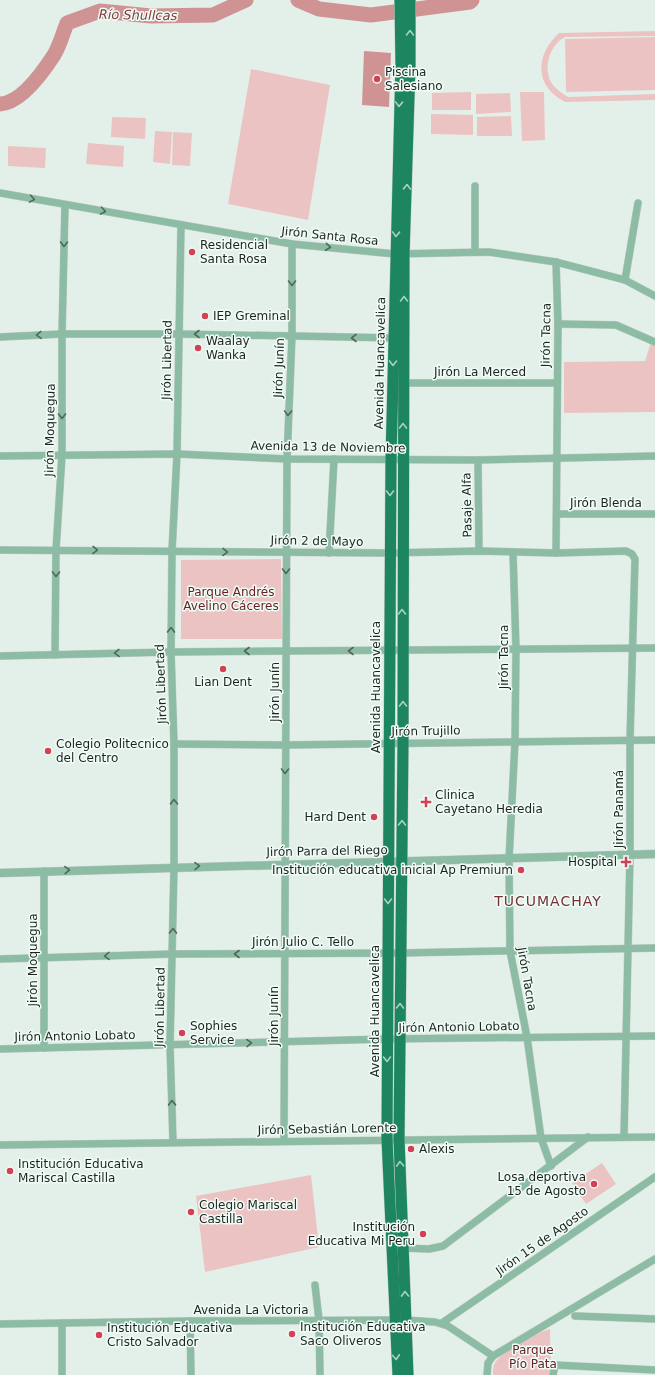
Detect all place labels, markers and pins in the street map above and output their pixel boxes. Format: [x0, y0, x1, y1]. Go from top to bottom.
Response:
place label: Piscina Salesiano [385, 65, 443, 93]
marker: Piscina Salesiano [372, 74, 382, 84]
place label: Residencial Santa Rosa [200, 238, 268, 266]
marker: Residencial Santa Rosa [187, 247, 197, 257]
place label: IEP Greminal [213, 309, 290, 323]
marker: IEP Greminal [200, 311, 210, 321]
place label: Waalay Wanka [206, 334, 250, 362]
marker: Waalay Wanka [193, 343, 203, 353]
marker: Lian Dent [218, 664, 228, 674]
place label: Lian Dent [194, 675, 252, 689]
place label: Colegio Politecnico del Centro [56, 737, 169, 765]
marker: Colegio Politecnico del Centro [43, 746, 53, 756]
place label: Clinica Cayetano Heredia [435, 788, 543, 816]
marker: Clinica Cayetano Heredia [420, 796, 432, 808]
place label: Hard Dent [305, 810, 366, 824]
marker: Hard Dent [369, 812, 379, 822]
place label: Hospital [568, 855, 617, 869]
marker: Hospital [620, 856, 632, 868]
place label: Institución educativa inicial Ap Premium [272, 863, 513, 877]
marker: Institución educativa inicial Ap Premium [516, 865, 526, 875]
place label: Sophies Service [190, 1019, 237, 1047]
marker: Sophies Service [177, 1028, 187, 1038]
place label: Alexis [419, 1142, 454, 1156]
marker: Alexis [406, 1144, 416, 1154]
place label: Institución Educativa Mariscal Castilla [18, 1157, 144, 1185]
marker: Institución Educativa Mariscal Castilla [5, 1166, 15, 1176]
place label: Losa deportiva 15 de Agosto [497, 1170, 586, 1198]
marker: Losa deportiva 15 de Agosto [589, 1179, 599, 1189]
place label: Colegio Mariscal Castilla [199, 1198, 297, 1226]
marker: Colegio Mariscal Castilla [186, 1207, 196, 1217]
place label: Institución Educativa Mi Peru [308, 1220, 415, 1248]
marker: Institución Educativa Mi Peru [418, 1229, 428, 1239]
place label: Institución Educativa Saco Oliveros [300, 1320, 426, 1348]
place label: Institución Educativa Cristo Salvador [107, 1321, 233, 1349]
marker: Institución Educativa Saco Oliveros [287, 1329, 297, 1339]
marker: Institución Educativa Cristo Salvador [94, 1330, 104, 1340]

